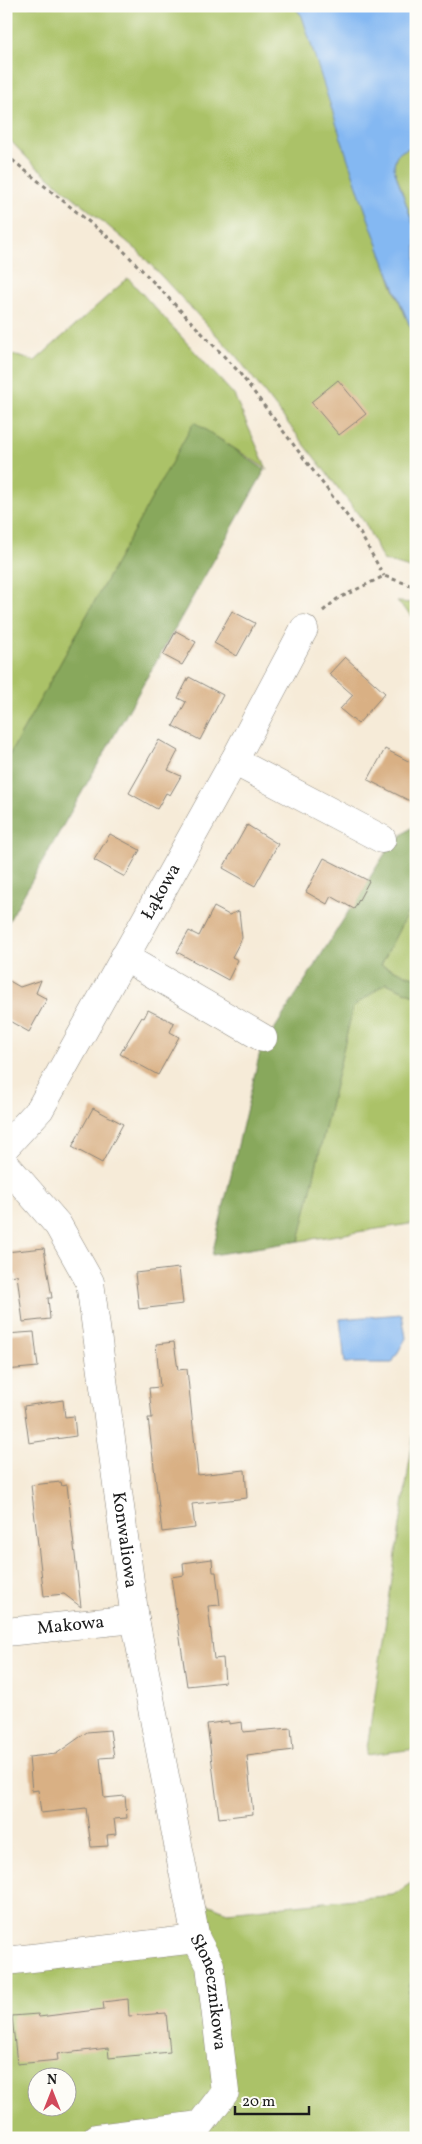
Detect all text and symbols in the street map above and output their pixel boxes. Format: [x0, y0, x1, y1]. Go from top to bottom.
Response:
street label: Łąkowa [135, 859, 187, 924]
street label: Konwaliowa [106, 1490, 143, 1590]
street label: Makowa [36, 1610, 106, 1641]
street label: Słonecznikowa [183, 1929, 232, 2052]
north arrow [28, 2066, 78, 2116]
text: N [47, 2071, 57, 2090]
scale bar [235, 2084, 308, 2116]
text: 20 m [242, 2092, 275, 2113]

